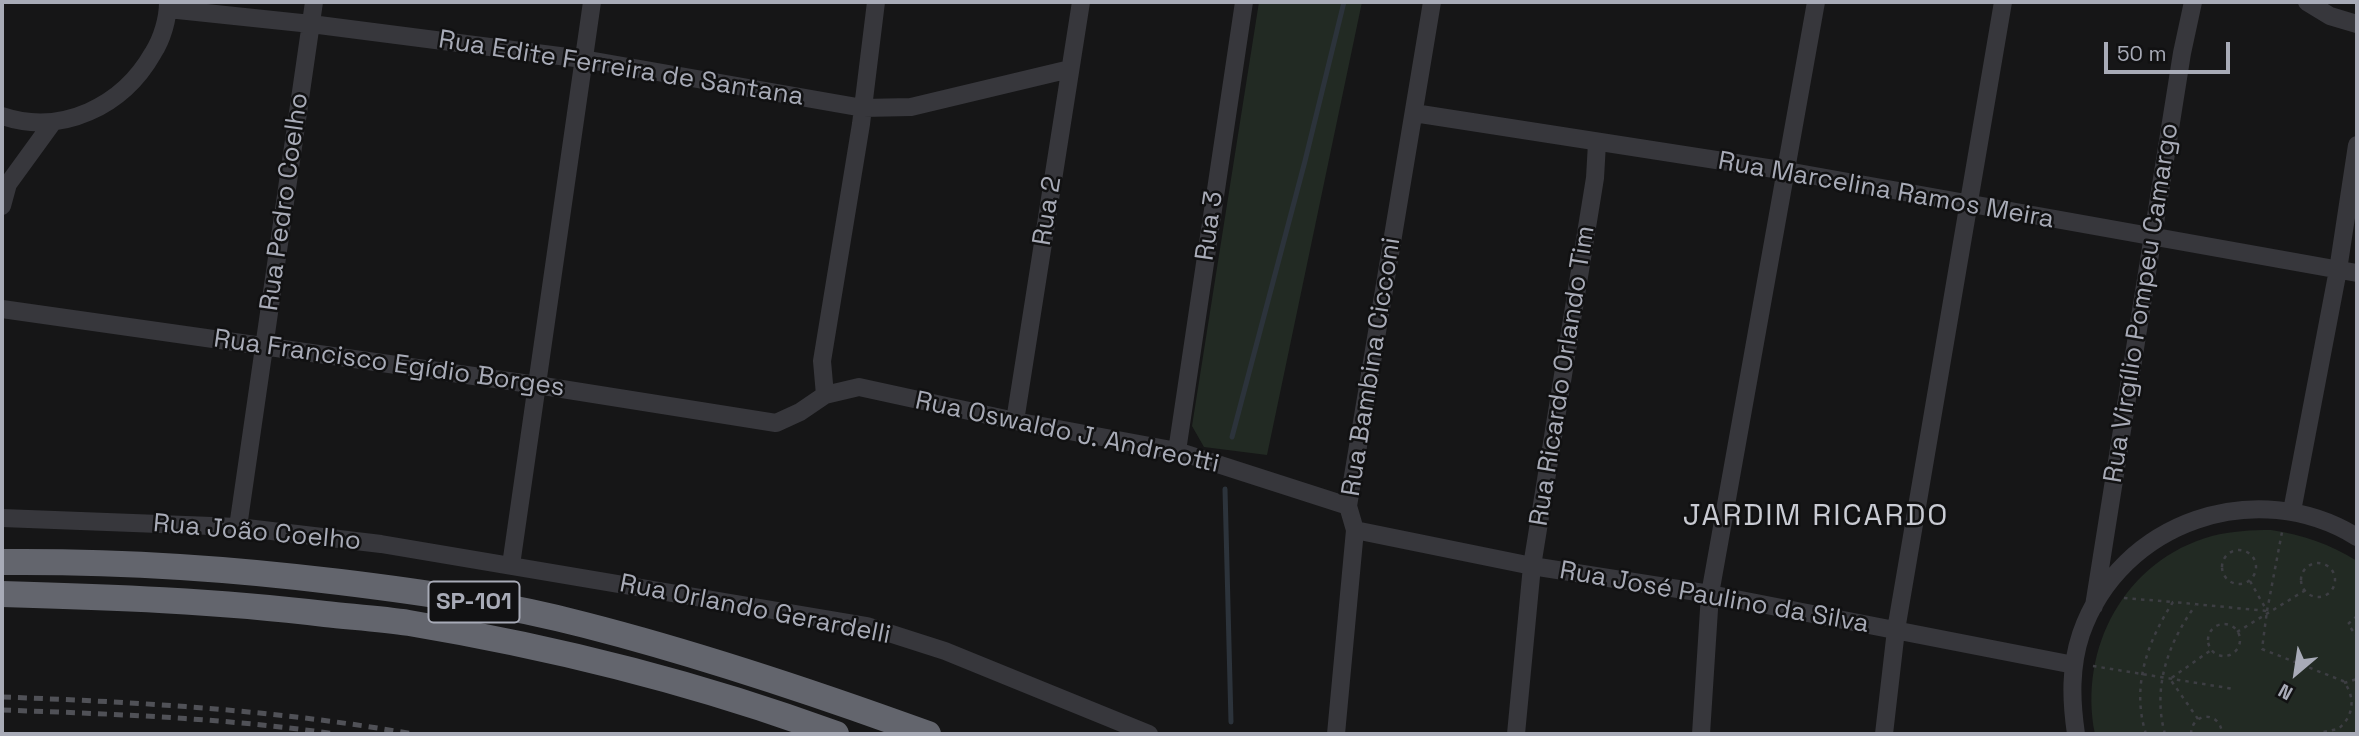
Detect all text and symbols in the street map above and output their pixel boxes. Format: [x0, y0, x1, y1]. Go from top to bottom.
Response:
street label: Rua Edite Ferreira de Santana [436, 25, 806, 113]
scale bar [2107, 28, 2233, 72]
text: 50 m [2117, 40, 2167, 67]
street label: Rua Pedro Coelho [254, 91, 316, 313]
street label: Rua Virgílio Pompeu Camargo [2098, 121, 2186, 485]
street label: Rua Marcelina Ramos Meira [1716, 146, 2056, 236]
street label: Rua 2 [1027, 174, 1069, 248]
street label: Rua 3 [1190, 189, 1230, 263]
street label: Rua Ricardo Orlando Tim [1524, 224, 1602, 528]
street label: Rua Bambina Cicconi [1336, 235, 1408, 499]
street label: Rua Francisco Egídio Borges [212, 324, 566, 404]
street label: Rua Oswaldo J. Andreotti [912, 386, 1222, 480]
district label: JARDIM RICARDO [1684, 499, 1948, 535]
street label: Rua João Coelho [152, 508, 362, 558]
street label: Rua José Paulino da Silva [1557, 555, 1871, 641]
street label: Rua Orlando Gerardelli [617, 568, 893, 652]
road number: SP-101 [428, 582, 520, 622]
north arrow [2261, 638, 2331, 708]
text: N [2274, 678, 2297, 706]

